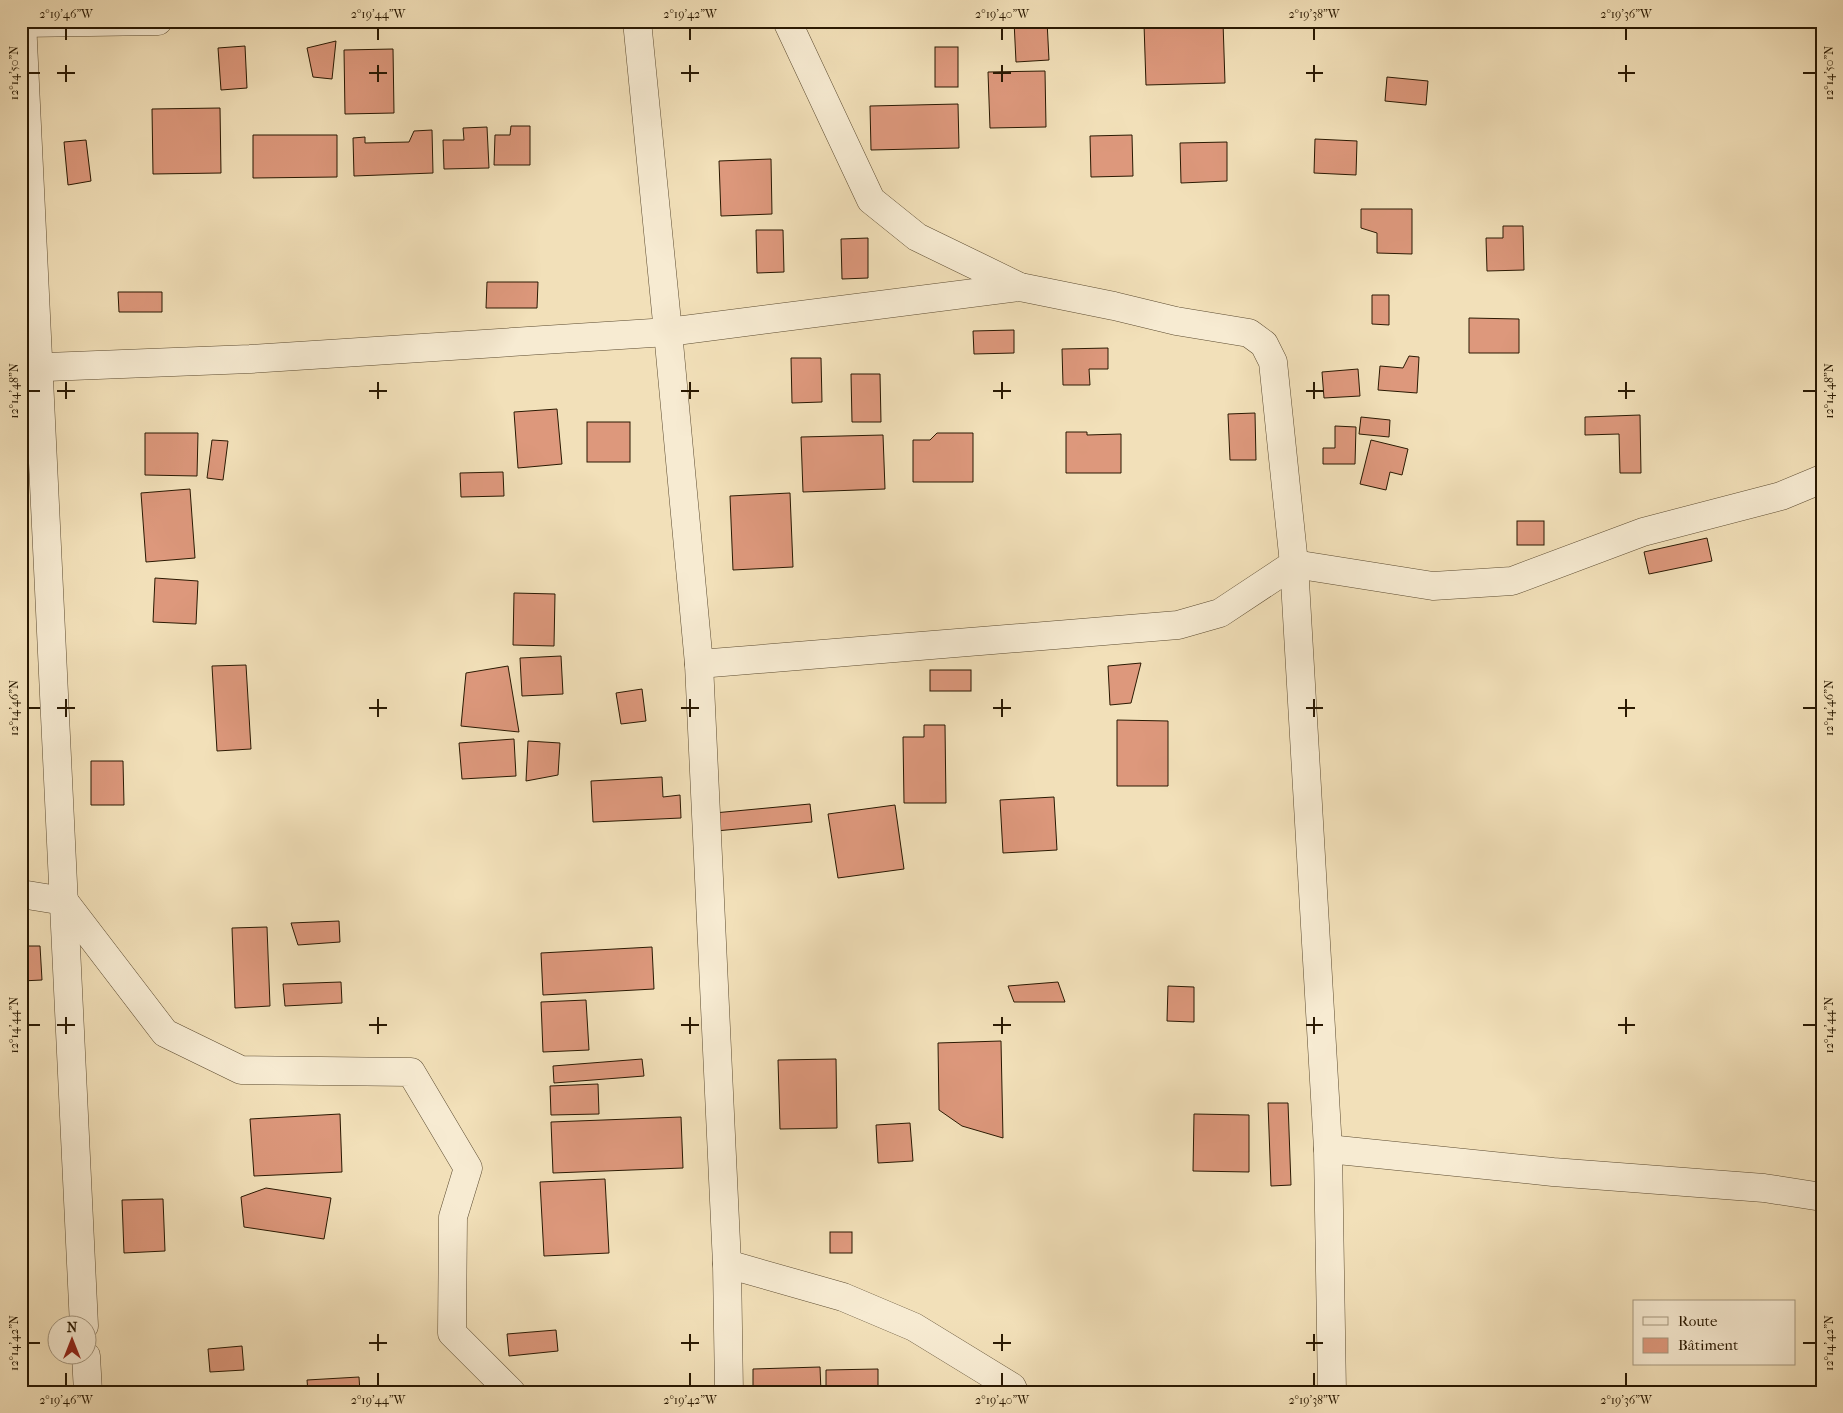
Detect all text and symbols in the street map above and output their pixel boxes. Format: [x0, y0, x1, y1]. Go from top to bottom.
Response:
text: 2°19'46"W [39, 7, 94, 21]
text: 2°19'44"W [351, 7, 406, 21]
text: 2°19'42"W [663, 7, 718, 21]
text: 2°19'40"W [975, 7, 1030, 21]
text: 2°19'38"W [1288, 7, 1341, 21]
text: 2°19'36"W [1600, 7, 1653, 21]
text: 12°14'50"N [7, 46, 21, 100]
text: 12°14'50"N [1822, 46, 1836, 100]
text: 12°14'48"N [7, 363, 21, 419]
text: 12°14'48"N [1822, 363, 1836, 419]
text: 12°14'46"N [7, 680, 21, 736]
text: 12°14'46"N [1822, 680, 1836, 736]
text: 12°14'44"N [7, 997, 21, 1053]
text: 12°14'44"N [1822, 997, 1836, 1053]
legend [1633, 1300, 1796, 1366]
text: Route [1678, 1312, 1718, 1330]
text: 12°14'42"N [7, 1315, 21, 1371]
text: 12°14'42"N [1822, 1315, 1836, 1371]
north arrow [48, 1316, 98, 1366]
text: N [67, 1319, 78, 1336]
text: Bâtiment [1678, 1336, 1739, 1354]
text: 2°19'46"W [39, 1393, 94, 1407]
text: 2°19'44"W [351, 1393, 406, 1407]
text: 2°19'42"W [663, 1393, 718, 1407]
text: 2°19'40"W [975, 1393, 1030, 1407]
text: 2°19'38"W [1288, 1393, 1341, 1407]
text: 2°19'36"W [1600, 1393, 1653, 1407]

